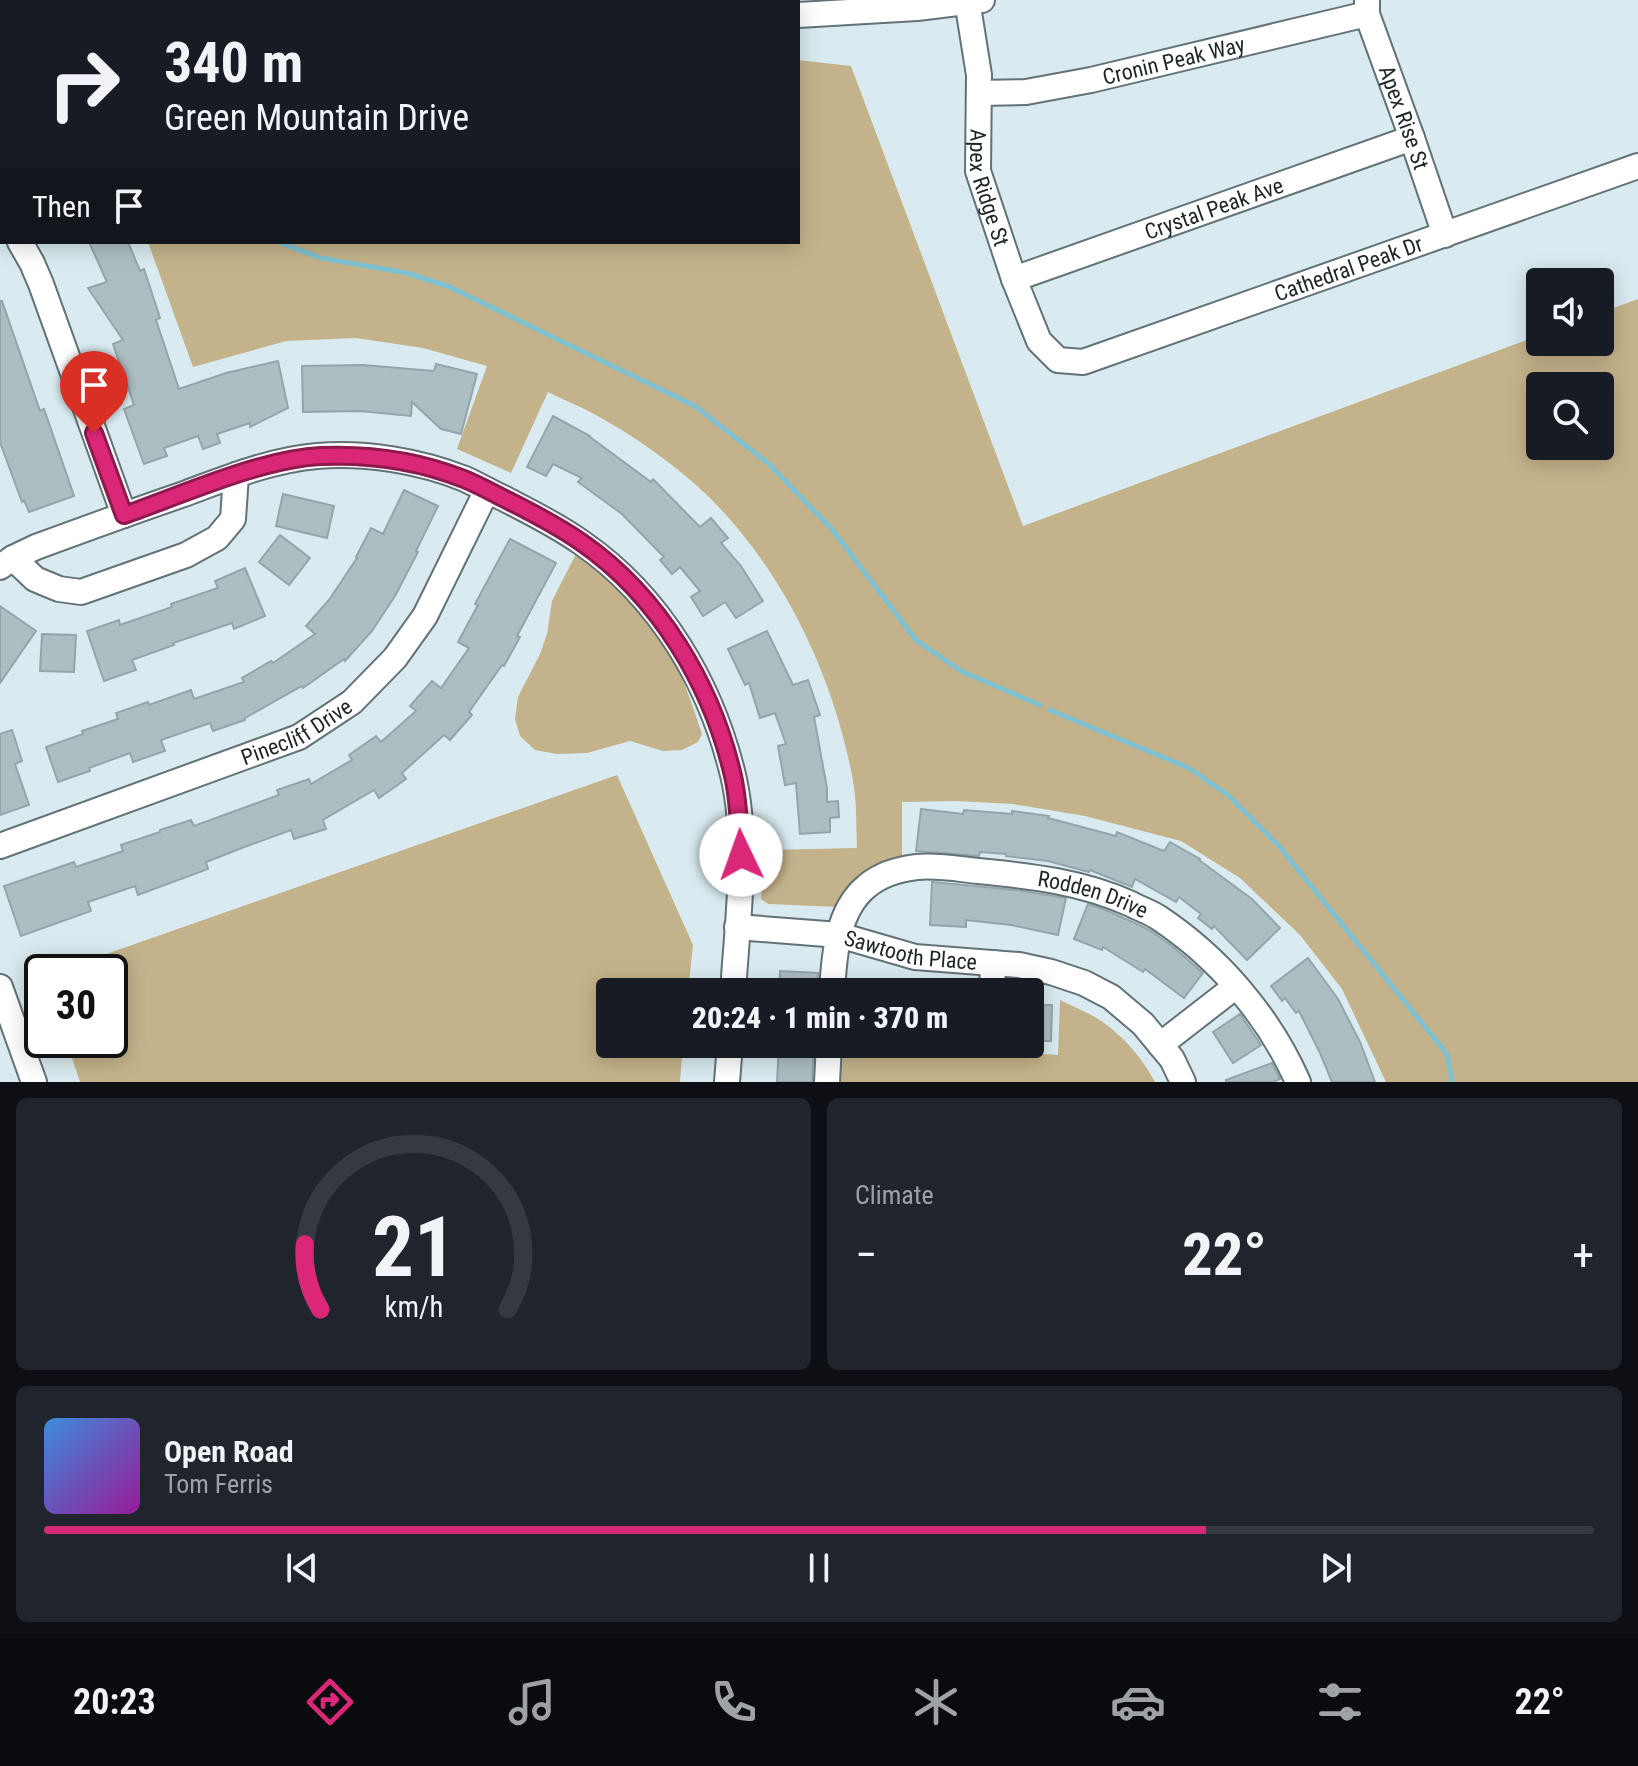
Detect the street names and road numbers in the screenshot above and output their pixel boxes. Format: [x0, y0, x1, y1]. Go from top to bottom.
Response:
street label: Cronin Peak Way [1100, 32, 1247, 90]
street label: Apex Rise St [1374, 62, 1434, 173]
street label: Apex Ridge St [965, 129, 1014, 249]
street label: Crystal Peak Ave [1141, 173, 1287, 245]
street label: Cathedral Peak Dr [1271, 231, 1426, 306]
street label: Pinecliff Drive [238, 694, 357, 770]
street label: Rodden Drive [1036, 866, 1152, 923]
street label: Sawtooth Place [841, 925, 978, 975]

